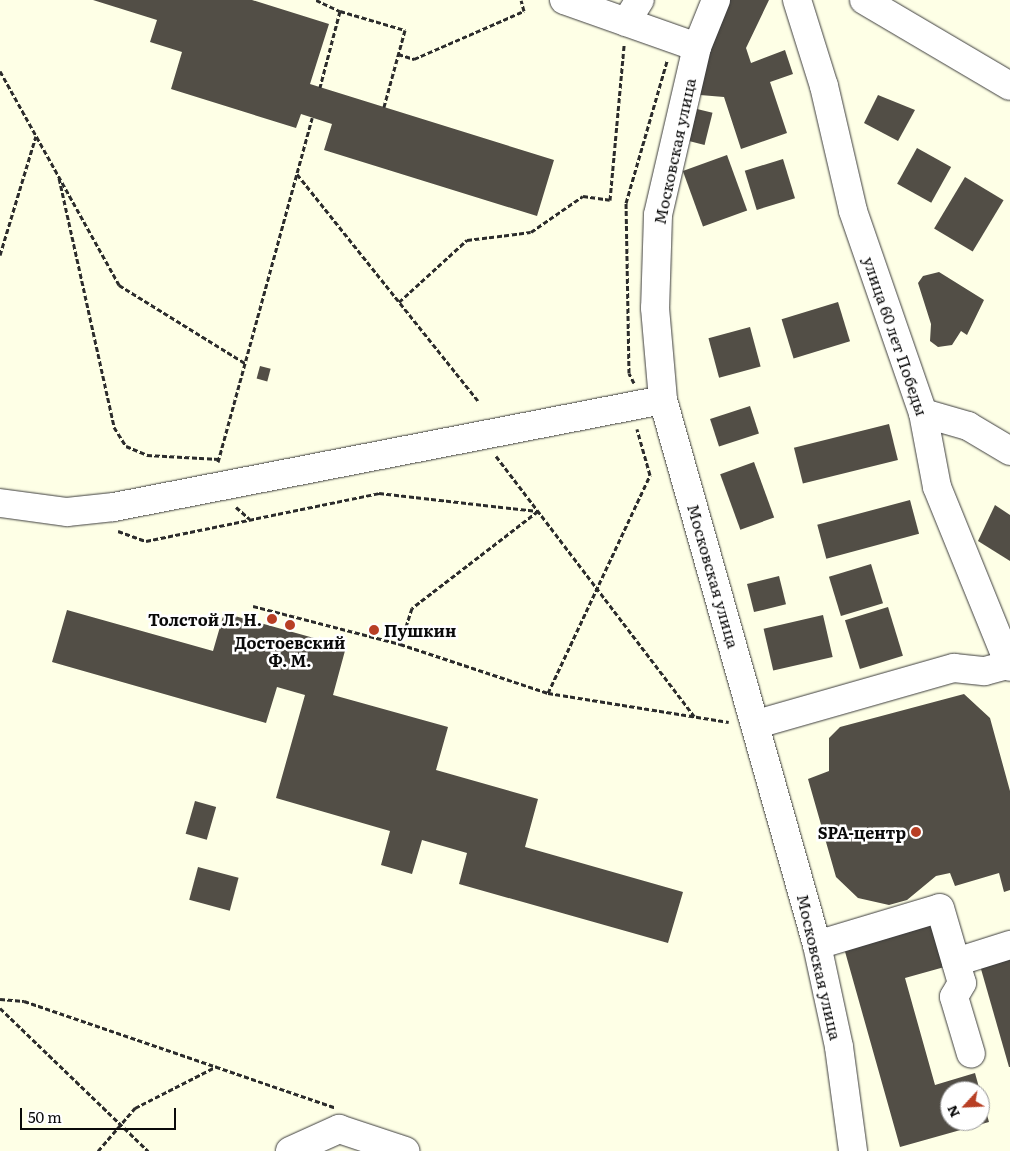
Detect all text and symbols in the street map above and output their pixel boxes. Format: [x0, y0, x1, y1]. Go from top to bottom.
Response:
street label: Московская улица [649, 76, 699, 226]
street label: улица 60 лет Победы [860, 254, 932, 418]
street label: Московская улица [684, 502, 744, 650]
place label: Толстой Л. Н. [148, 609, 262, 629]
marker: Толстой Л. Н. [266, 613, 278, 625]
marker: Достоевский Ф. М. [284, 619, 296, 631]
place label: Пушкин [384, 620, 456, 640]
marker: Пушкин [368, 624, 380, 636]
place label: Достоевский Ф. М. [235, 632, 345, 670]
place label: SPA-центр [818, 822, 906, 842]
marker: SPA-центр [910, 826, 922, 838]
street label: Московская улица [794, 892, 846, 1042]
north arrow [940, 1081, 990, 1131]
scale bar [22, 1098, 179, 1130]
text: N [941, 1102, 964, 1121]
text: 50 m [28, 1105, 62, 1128]

